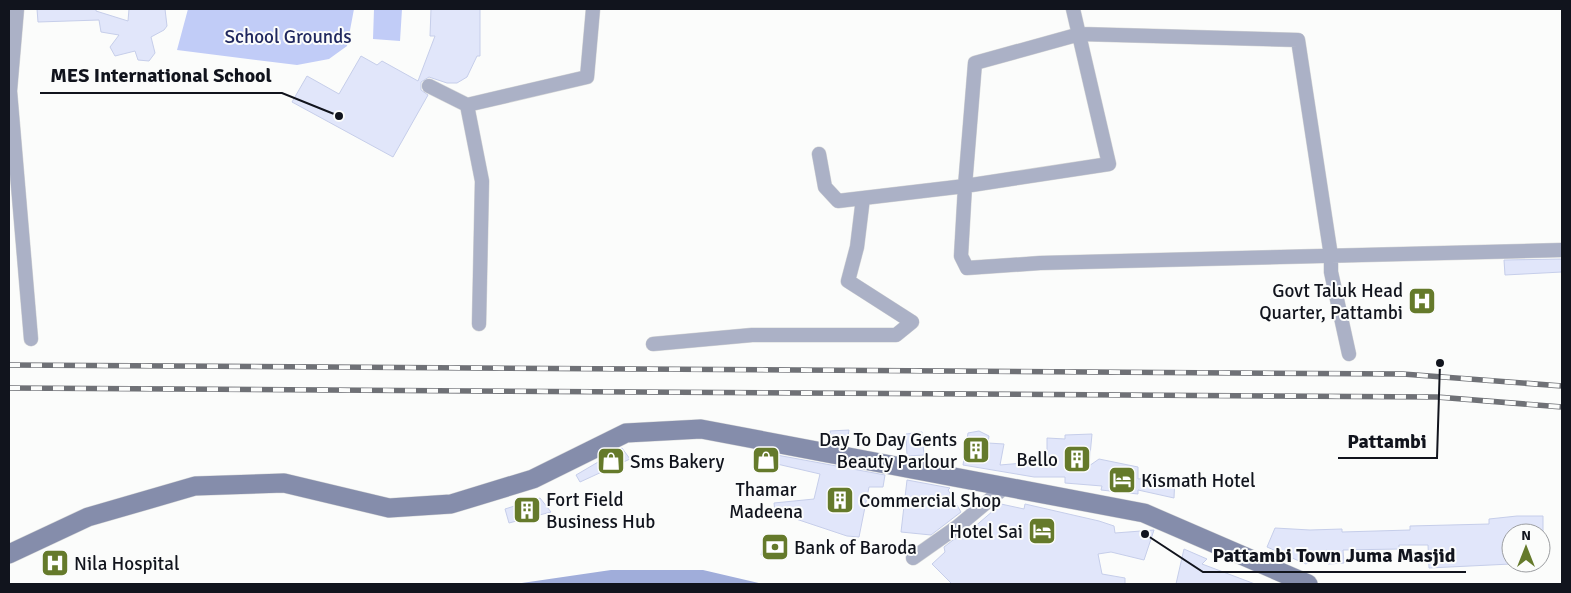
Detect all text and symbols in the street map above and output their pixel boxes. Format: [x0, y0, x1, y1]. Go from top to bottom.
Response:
park label: School Grounds [224, 25, 352, 49]
callout: MES International School [40, 58, 282, 93]
text: MES International School [50, 63, 272, 88]
place label: Govt Taluk Head Quarter, Pattambi [1259, 279, 1403, 325]
hospital icon: Govt Taluk Head Quarter, Pattambi [1407, 286, 1437, 316]
callout: Pattambi [1338, 423, 1437, 458]
place label: Day To Day Gents Beauty Parlour [819, 428, 957, 474]
text: Pattambi [1347, 429, 1427, 454]
building icon: Day To Day Gents Beauty Parlour [961, 435, 991, 465]
building icon: Bello [1062, 444, 1092, 474]
shop icon: Thamar Madeena [751, 445, 781, 475]
shop icon: Sms Bakery [596, 446, 626, 476]
place label: Bello [1016, 448, 1058, 472]
place label: Sms Bakery [630, 450, 724, 474]
hotel icon: Kismath Hotel [1107, 465, 1137, 495]
place label: Kismath Hotel [1141, 469, 1256, 493]
place label: Thamar Madeena [729, 478, 803, 524]
building icon: Commercial Shop [825, 485, 855, 515]
place label: Fort Field Business Hub [546, 488, 655, 534]
place label: Commercial Shop [859, 489, 1001, 513]
building icon: Fort Field Business Hub [512, 495, 542, 525]
hotel icon: Hotel Sai [1027, 516, 1057, 546]
place label: Hotel Sai [949, 520, 1023, 544]
north arrow [1501, 523, 1551, 573]
text: N [1521, 527, 1531, 544]
bank icon: Bank of Baroda [760, 532, 790, 562]
place label: Bank of Baroda [794, 536, 917, 560]
callout: Pattambi Town Juma Masjid [1203, 537, 1466, 572]
text: Pattambi Town Juma Masjid [1212, 543, 1456, 568]
hospital icon: Nila Hospital [40, 548, 70, 578]
place label: Nila Hospital [74, 552, 179, 576]

